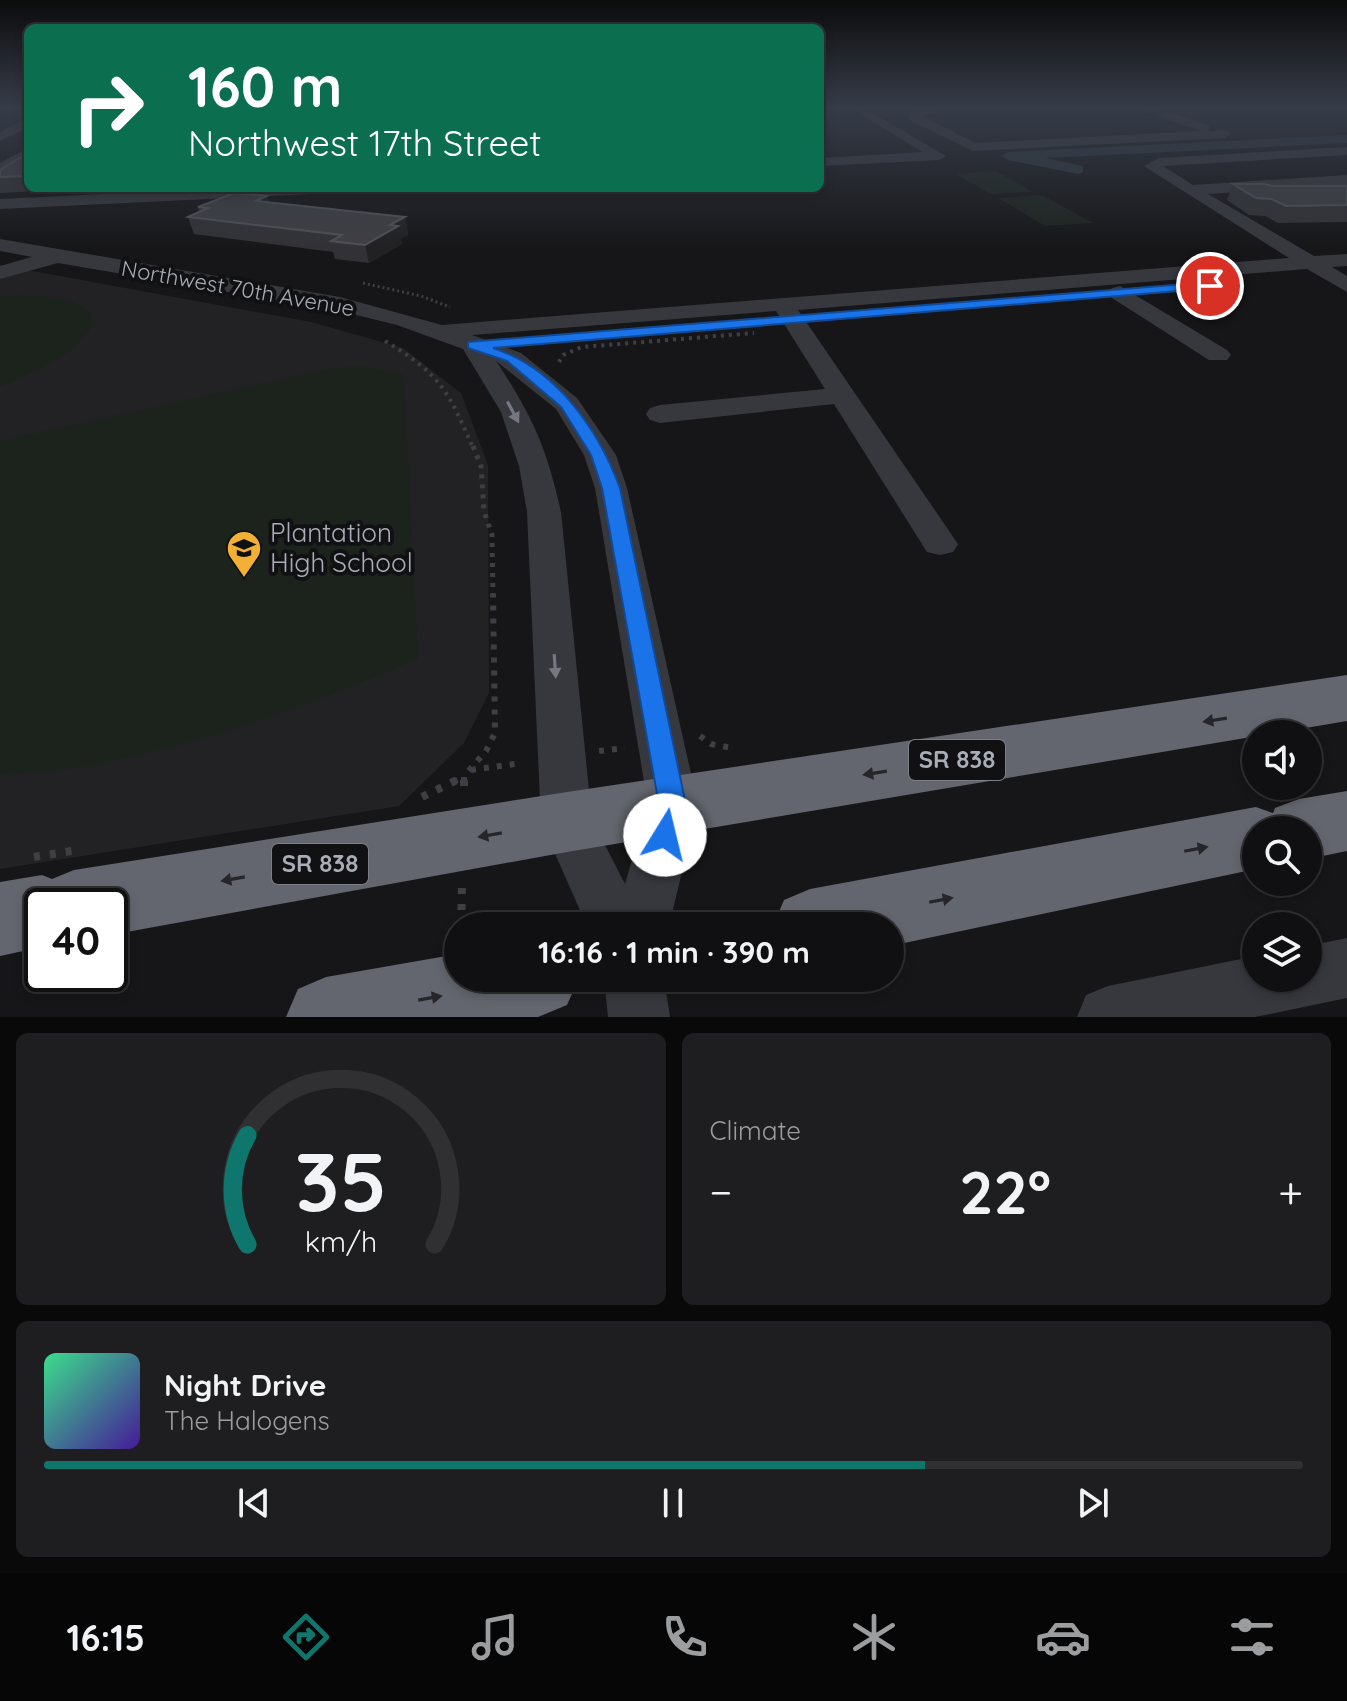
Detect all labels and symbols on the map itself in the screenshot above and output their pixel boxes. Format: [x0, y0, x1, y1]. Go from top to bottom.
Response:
pin [1176, 252, 1244, 320]
street label: Northwest 70th Avenue [119, 254, 357, 322]
one-way arrow [506, 401, 520, 423]
place label: Plantation High School [270, 516, 413, 579]
school or university icon: Plantation High School [225, 529, 263, 579]
one-way arrow [549, 654, 562, 679]
one-way arrow [1202, 714, 1227, 726]
road number: SR 838 [909, 740, 1005, 780]
one-way arrow [862, 767, 887, 780]
position arrow [623, 793, 707, 877]
one-way arrow [477, 829, 502, 842]
one-way arrow [1184, 843, 1209, 855]
road number: SR 838 [272, 844, 368, 884]
one-way arrow [221, 873, 246, 885]
speed limit sign: 40 [24, 888, 128, 992]
one-way arrow [929, 893, 954, 906]
one-way arrow [418, 992, 443, 1004]

